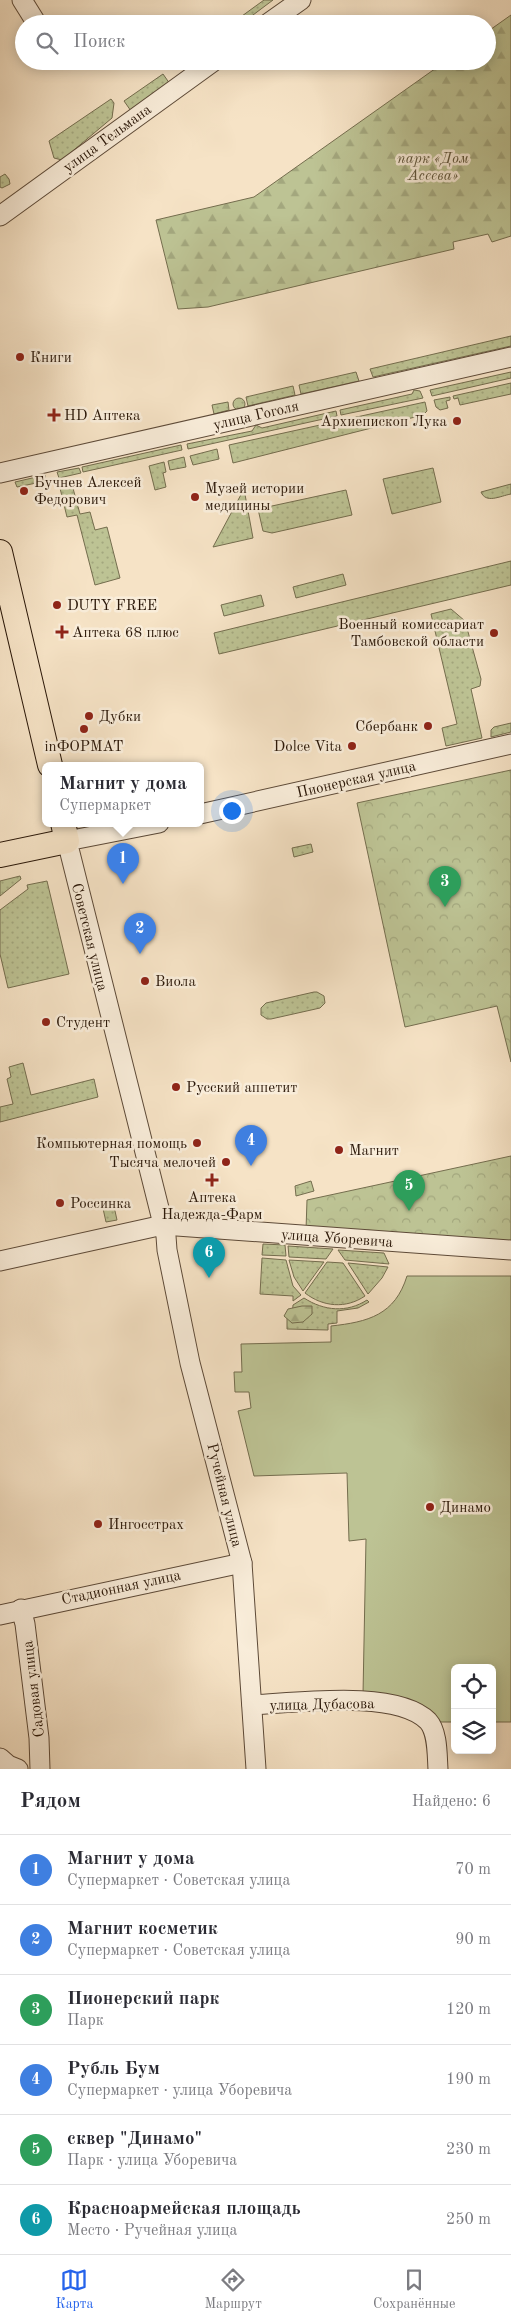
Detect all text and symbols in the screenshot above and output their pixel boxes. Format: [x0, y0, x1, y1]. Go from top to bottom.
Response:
search box [15, 15, 496, 70]
icon: search [33, 29, 61, 57]
text: Поиск [73, 33, 125, 52]
street label: улица Тельмана [61, 102, 155, 176]
park label: парк «Дом Асеева» [397, 152, 469, 184]
marker: Книги [14, 351, 26, 363]
place label: Книги [30, 351, 72, 366]
street label: улица Гоголя [212, 399, 301, 434]
marker: HD Аптека [48, 409, 60, 421]
place label: HD Аптека [64, 409, 141, 424]
place label: Архиепископ Лука [321, 415, 448, 430]
marker: Архиепископ Лука [451, 415, 463, 427]
place label: Бучнев Алексей Федорович [34, 476, 142, 508]
place label: Музей истории медицины [205, 482, 304, 514]
marker: Бучнев Алексей Федорович [18, 485, 30, 497]
marker: Музей истории медицины [189, 491, 201, 503]
marker: DUTY FREE [51, 599, 63, 611]
place label: DUTY FREE [67, 599, 157, 614]
place label: Военный комиссариат Тамбовской области [338, 618, 484, 650]
marker: Аптека 68 плюс [56, 626, 68, 638]
place label: Аптека 68 плюс [72, 626, 179, 641]
marker: Военный комиссариат Тамбовской области [488, 627, 500, 639]
marker: Дубки [83, 710, 95, 722]
place label: Дубки [99, 710, 141, 725]
place label: Сбербанк [355, 720, 418, 735]
marker: Сбербанк [422, 720, 434, 732]
marker: inФОРМАТ [78, 723, 90, 735]
place label: inФОРМАТ [45, 740, 123, 755]
place label: Dolce Vita [274, 740, 343, 755]
marker: Dolce Vita [346, 740, 358, 752]
street label: Пионерская улица [295, 759, 418, 802]
popup [42, 762, 204, 827]
text: Магнит у дома [59, 775, 187, 794]
text: Супермаркет [59, 798, 151, 814]
your location [219, 798, 245, 824]
pin: 1 [107, 843, 139, 884]
pin: 3 [429, 866, 461, 907]
street label: Советская улица [68, 882, 109, 993]
pin: 2 [124, 913, 156, 954]
marker: Виола [139, 975, 151, 987]
place label: Виола [155, 975, 196, 990]
marker: Студент [40, 1016, 52, 1028]
place label: Студент [56, 1016, 110, 1031]
marker: Русский аппетит [170, 1081, 182, 1093]
place label: Русский аппетит [186, 1081, 297, 1096]
pin: 4 [235, 1125, 267, 1166]
place label: Компьютерная помощь [36, 1137, 187, 1152]
marker: Компьютерная помощь [191, 1137, 203, 1149]
marker: Магнит [333, 1144, 345, 1156]
place label: Магнит [349, 1144, 399, 1159]
place label: Тысяча мелочей [109, 1156, 216, 1171]
marker: Тысяча мелочей [220, 1156, 232, 1168]
pin: 5 [393, 1170, 425, 1211]
marker: Аптека Надежда-Фарм [206, 1174, 218, 1186]
place label: Аптека Надежда-Фарм [162, 1191, 263, 1223]
marker: Россинка [54, 1197, 66, 1209]
place label: Россинка [70, 1197, 132, 1212]
street label: улица Уборевича [280, 1228, 394, 1251]
pin: 6 [193, 1237, 225, 1278]
street label: Ручейная улица [203, 1442, 244, 1549]
marker: Динамо [424, 1501, 436, 1513]
place label: Динамо [440, 1501, 491, 1516]
marker: Ингосстрах [92, 1518, 104, 1530]
place label: Ингосстрах [108, 1518, 184, 1533]
street label: Стадионная улица [60, 1568, 183, 1608]
street label: Садовая улица [21, 1639, 48, 1738]
map controls [451, 1664, 496, 1754]
button: locate [451, 1664, 496, 1709]
street label: улица Дубасова [269, 1697, 375, 1714]
button: layers [451, 1709, 496, 1754]
text: Рядом [20, 1791, 81, 1812]
text: Найдено: 6 [412, 1794, 491, 1810]
text: Магнит у дома [67, 1850, 195, 1869]
text: 1 [31, 1862, 41, 1878]
text: 70 m [455, 1862, 491, 1878]
text: Супермаркет · Советская улица [67, 1873, 290, 1889]
text: Магнит косметик [67, 1920, 218, 1939]
text: 2 [31, 1932, 41, 1948]
text: 90 m [455, 1932, 491, 1948]
text: Супермаркет · Советская улица [67, 1943, 290, 1959]
text: Пионерский парк [67, 1990, 220, 2009]
text: 3 [31, 2002, 41, 2018]
text: 120 m [446, 2002, 491, 2018]
text: Парк [67, 2013, 104, 2029]
text: Рубль Бум [67, 2060, 160, 2079]
text: 4 [31, 2072, 41, 2088]
text: 190 m [446, 2072, 491, 2088]
text: Супермаркет · улица Уборевича [67, 2083, 292, 2099]
text: сквер "Динамо" [67, 2130, 202, 2149]
text: 5 [31, 2142, 41, 2158]
text: 230 m [446, 2142, 491, 2158]
text: Парк · улица Уборевича [67, 2153, 237, 2169]
text: Красноармейская площадь [67, 2200, 301, 2219]
text: 6 [31, 2212, 41, 2228]
text: 250 m [446, 2212, 491, 2228]
text: Место · Ручейная улица [67, 2223, 237, 2239]
tab: Карта [56, 2266, 93, 2313]
tab: Маршрут [204, 2266, 262, 2313]
tab: Сохранённые [373, 2266, 455, 2313]

